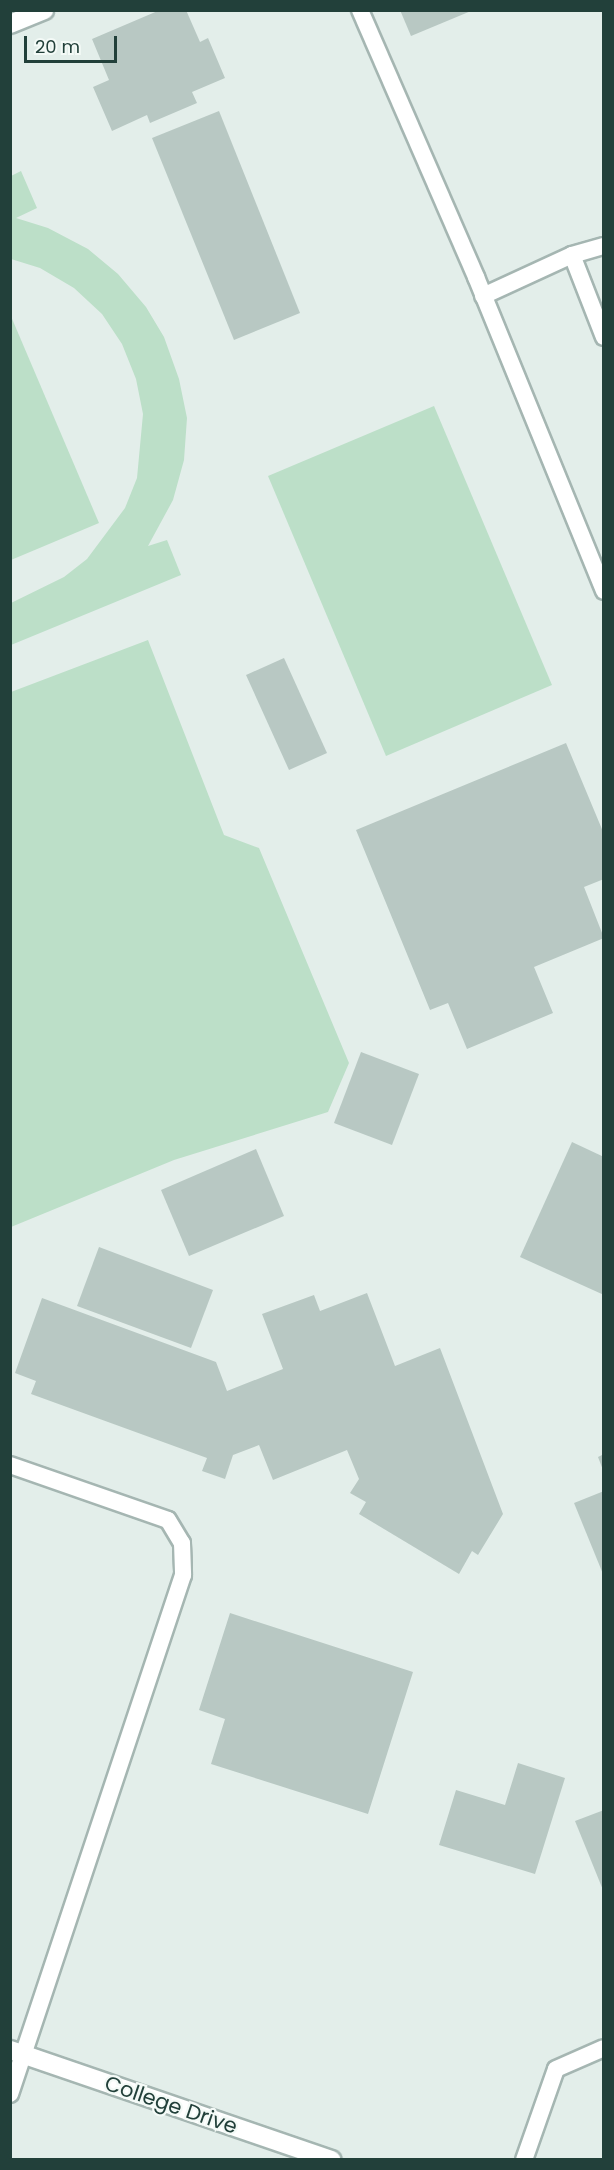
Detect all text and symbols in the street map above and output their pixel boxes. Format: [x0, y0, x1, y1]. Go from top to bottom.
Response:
scale bar [27, 24, 120, 62]
text: 20 m [35, 34, 80, 59]
street label: College Drive [101, 2071, 241, 2139]

